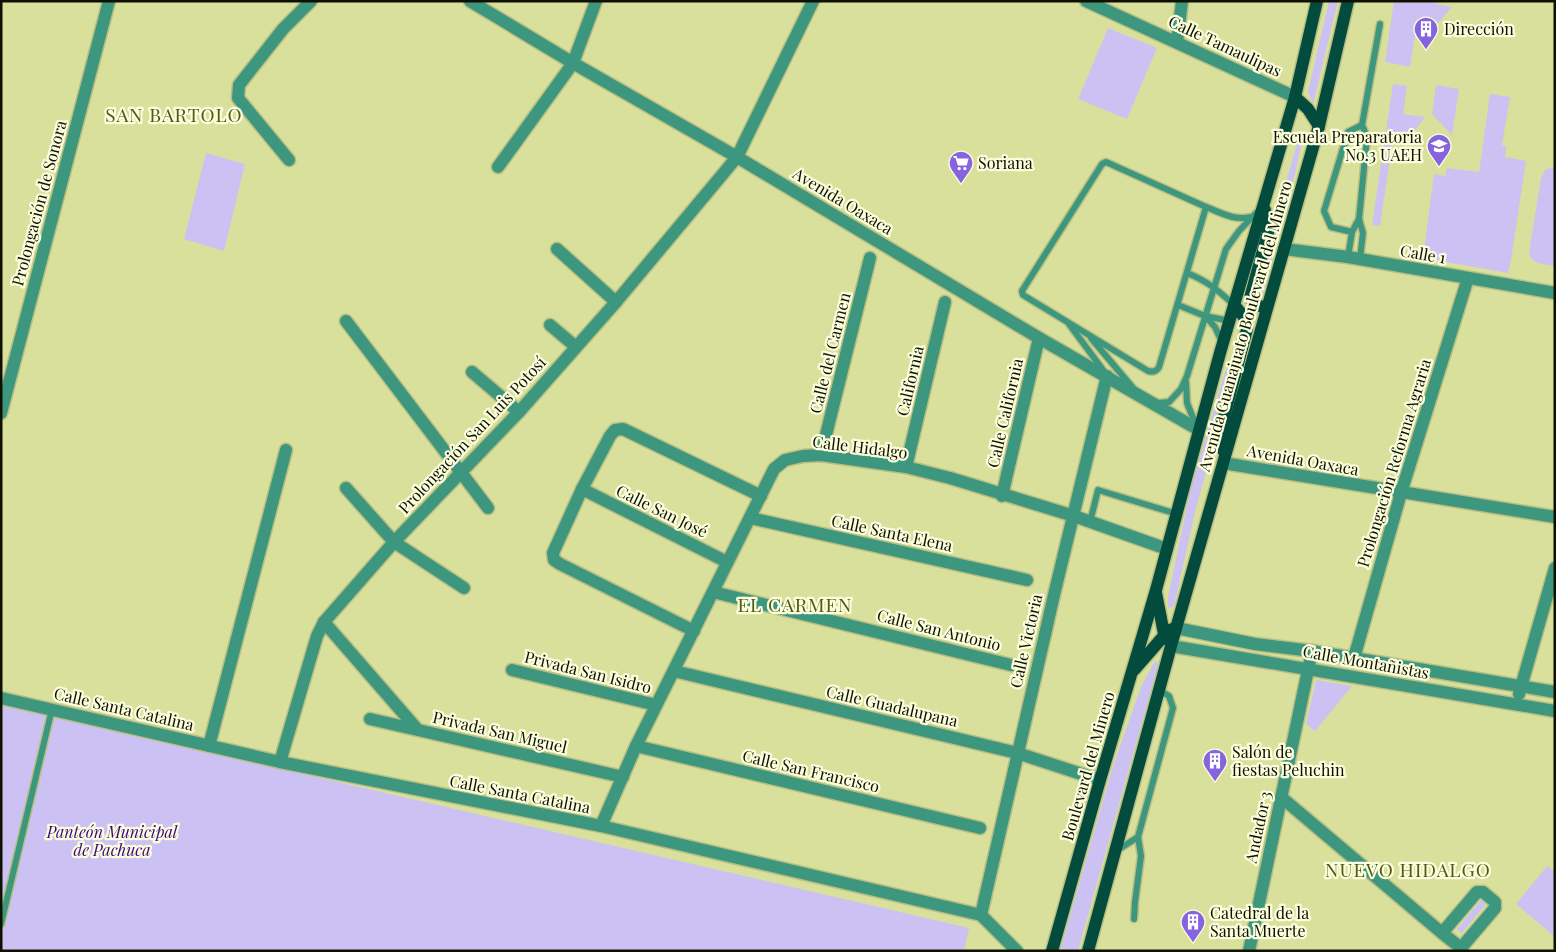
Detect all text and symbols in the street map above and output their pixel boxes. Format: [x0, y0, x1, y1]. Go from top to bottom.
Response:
street label: Calle Tamaulipas [1165, 10, 1285, 81]
building icon: Dirección [1413, 16, 1439, 50]
place label: Dirección [1444, 18, 1514, 39]
district label: SAN BARTOLO [105, 101, 243, 127]
street label: Prolongación de Sonora [6, 118, 71, 288]
place label: Escuela Preparatoria No.3 UAEH [1273, 126, 1422, 165]
school or university icon: Escuela Preparatoria No.3 UAEH [1426, 133, 1452, 167]
supermarket icon: Soriana [948, 150, 974, 184]
place label: Soriana [978, 152, 1033, 173]
street label: Avenida Oaxaca [789, 162, 897, 239]
street label: Avenida Guanajuato Boulevard del Minero [1193, 178, 1296, 474]
street label: Calle 1 [1399, 239, 1448, 268]
street label: Calle del Carmen [804, 290, 855, 416]
street label: California [891, 344, 928, 418]
street label: Prolongación San Luis Potosí [393, 351, 550, 518]
street label: Calle California [982, 356, 1027, 470]
street label: Prolongación Reforma Agraria [1352, 356, 1435, 569]
street label: Calle Hidalgo [811, 430, 909, 463]
street label: Avenida Oaxaca [1245, 439, 1361, 480]
street label: Calle San José [613, 479, 711, 542]
street label: Calle Santa Elena [830, 509, 955, 556]
district label: EL CARMEN [738, 591, 852, 617]
street label: Calle Victoria [1005, 592, 1047, 690]
street label: Calle San Antonio [875, 604, 1003, 655]
street label: Calle Montañistas [1301, 640, 1431, 683]
street label: Privada San Isidro [522, 646, 654, 697]
street label: Calle Guadalupana [824, 680, 960, 731]
street label: Calle Santa Catalina [52, 682, 196, 735]
street label: Boulevard del Minero [1056, 689, 1119, 843]
street label: Privada San Miguel [431, 706, 570, 757]
place label: Salón de fiestas Peluchin [1232, 741, 1345, 780]
street label: Calle San Francisco [740, 745, 882, 797]
building icon: Salón de fiestas Peluchin [1202, 748, 1228, 782]
street label: Calle Santa Catalina [448, 770, 592, 817]
street label: Andador 3 [1239, 789, 1275, 866]
park label: Panteón Municipal de Pachuca [46, 821, 178, 860]
district label: NUEVO HIDALGO [1325, 856, 1491, 882]
place label: Catedral de la Santa Muerte [1210, 902, 1309, 941]
building icon: Catedral de la Santa Muerte [1180, 909, 1206, 943]

